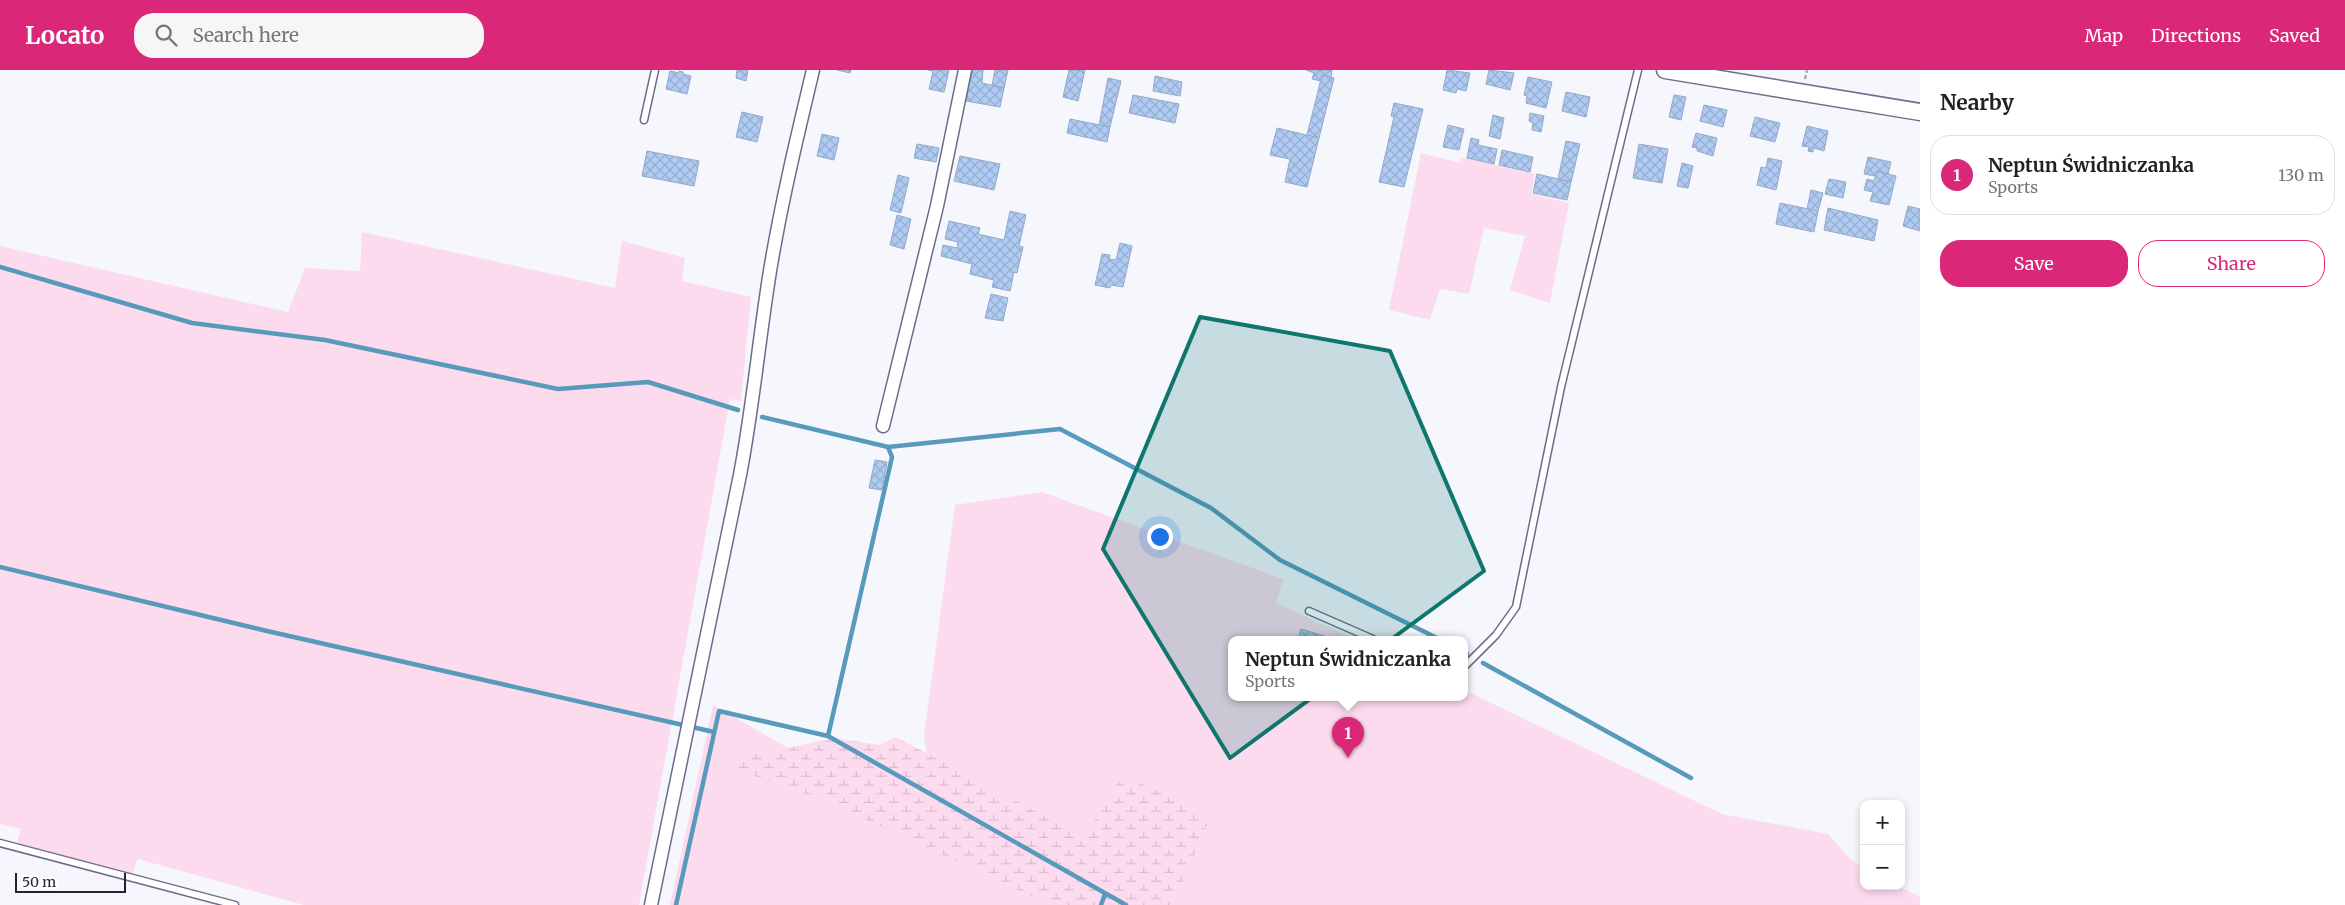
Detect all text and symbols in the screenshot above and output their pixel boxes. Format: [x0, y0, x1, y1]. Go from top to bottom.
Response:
search box [134, 13, 484, 58]
text: Locato [25, 20, 104, 51]
icon: search [152, 21, 180, 49]
text: Search here [192, 23, 299, 47]
text: Map [2085, 24, 2123, 47]
text: Directions [2151, 24, 2241, 47]
text: Saved [2269, 24, 2320, 47]
text: Nearby [1940, 89, 2014, 116]
text: Neptun Świdniczanka [1988, 153, 2194, 177]
text: 1 [1953, 165, 1961, 185]
text: 130 m [2278, 165, 2324, 185]
text: Sports [1988, 177, 2038, 197]
button: Save [1940, 240, 2128, 287]
button: Share [2138, 240, 2325, 287]
your location [1147, 524, 1173, 550]
popup [1228, 636, 1468, 701]
text: Neptun Świdniczanka [1245, 647, 1451, 671]
text: Sports [1245, 671, 1295, 691]
pin: 1 [1332, 717, 1364, 758]
map controls [1860, 800, 1905, 890]
button: + [1860, 800, 1905, 845]
button: − [1860, 845, 1905, 890]
scale bar [15, 870, 126, 893]
text: 50 m [22, 873, 56, 891]

